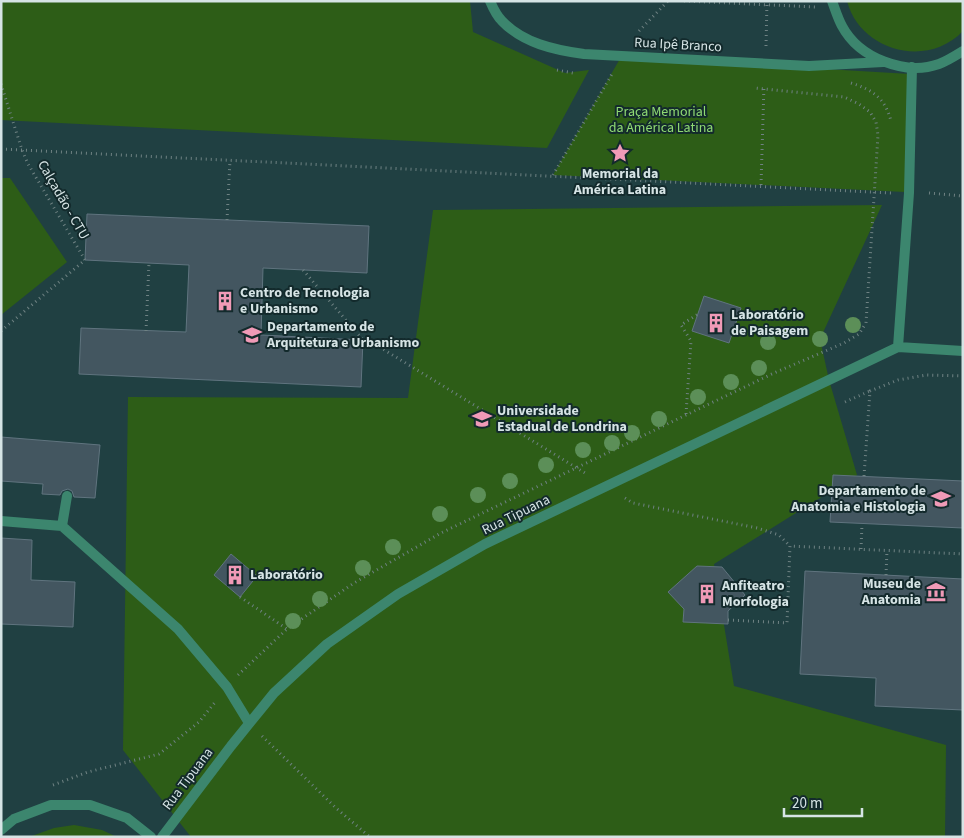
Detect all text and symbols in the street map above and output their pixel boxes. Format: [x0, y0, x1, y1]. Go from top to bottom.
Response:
street label: Rua Ipê Branco [634, 33, 722, 57]
park label: Praça Memorial da América Latina [609, 102, 713, 138]
place icon: Memorial da América Latina [609, 142, 631, 164]
street label: Calçadão - CTU [32, 157, 94, 243]
place label: Memorial da América Latina [573, 164, 666, 200]
place label: Centro de Tecnologia e Urbanismo [240, 283, 370, 319]
building icon: Centro de Tecnologia e Urbanismo [214, 290, 236, 312]
place label: Laboratório de Paisagem [731, 305, 808, 341]
building icon: Laboratório de Paisagem [705, 312, 727, 334]
place label: Departamento de Arquitetura e Urbanismo [266, 317, 419, 353]
school or university icon: Departamento de Arquitetura e Urbanismo [241, 324, 263, 346]
place label: Universidade Estadual de Londrina [497, 401, 627, 437]
school or university icon: Universidade Estadual de Londrina [471, 408, 493, 430]
place label: Departamento de Anatomia e Histologia [790, 481, 926, 517]
school or university icon: Departamento de Anatomia e Histologia [930, 488, 952, 510]
street label: Rua Tipuana [479, 490, 553, 540]
building icon: Laboratório [224, 564, 246, 586]
place label: Laboratório [250, 565, 323, 585]
place label: Museu de Anatomia [861, 574, 921, 610]
place label: Anfiteatro Morfologia [721, 576, 789, 612]
museum icon: Museu de Anatomia [925, 581, 947, 603]
building icon: Anfiteatro Morfologia [696, 583, 718, 605]
street label: Rua Tipuana [158, 744, 218, 814]
scale bar [784, 786, 862, 818]
text: 20 m [792, 793, 822, 814]

